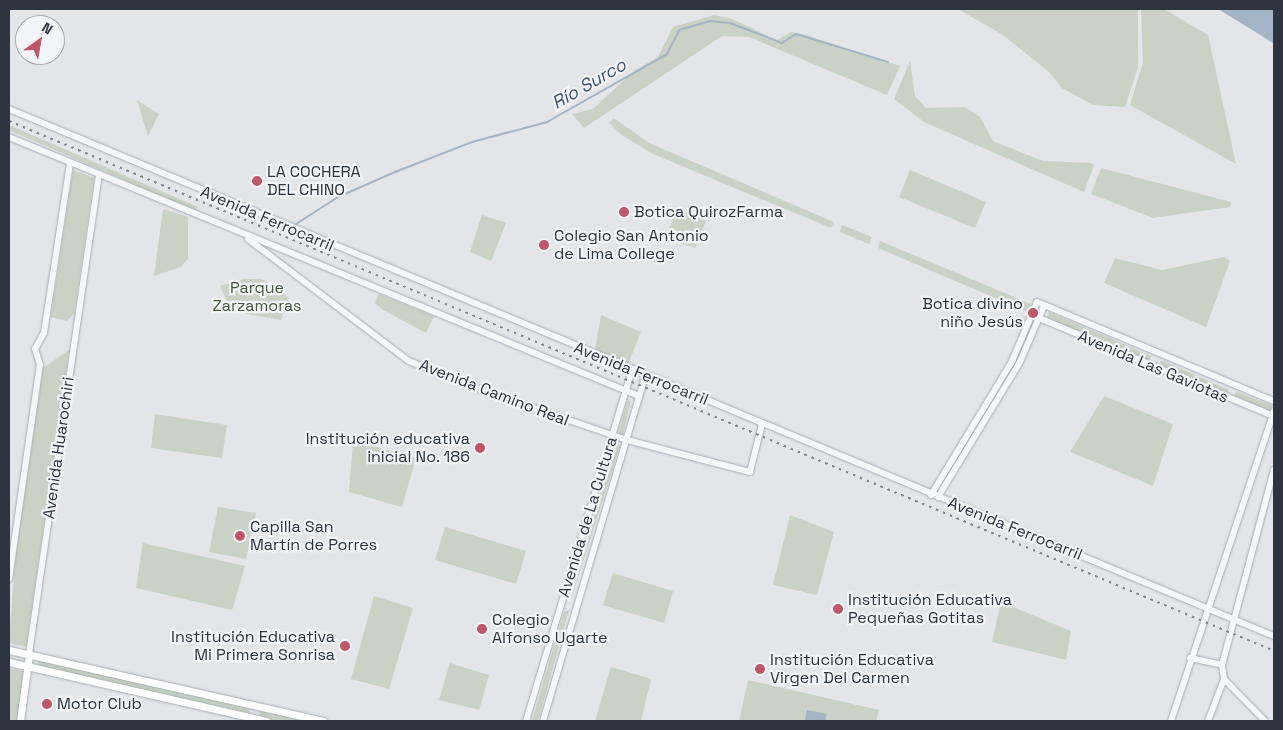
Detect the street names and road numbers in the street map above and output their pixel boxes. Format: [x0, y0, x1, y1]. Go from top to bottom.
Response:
street label: Avenida Ferrocarril [197, 182, 337, 256]
street label: Avenida Las Gaviotas [1075, 327, 1231, 407]
street label: Avenida Ferrocarril [571, 338, 711, 410]
street label: Avenida Camino Real [417, 356, 571, 430]
street label: Avenida Huarochiri [40, 376, 78, 520]
street label: Avenida de La Cultura [554, 434, 622, 600]
street label: Avenida Ferrocarril [945, 493, 1085, 565]

